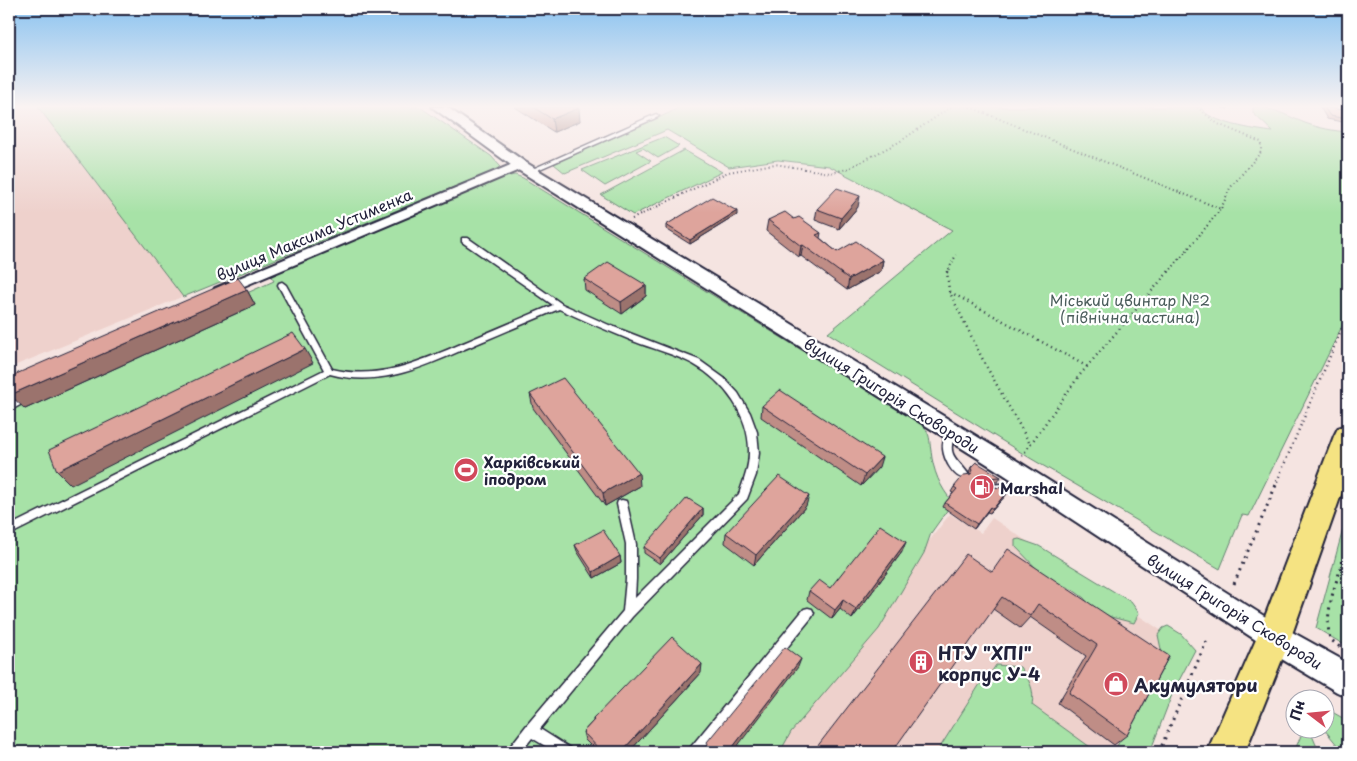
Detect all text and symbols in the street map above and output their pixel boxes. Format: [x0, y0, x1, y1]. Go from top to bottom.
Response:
street label: вулиця Максима Устименка [212, 182, 416, 286]
park label: Міський цвинтар №2 (північна частина) [1050, 288, 1210, 328]
street label: вулиця Григорія Сковороди [800, 332, 984, 458]
place label: Харківський іподром [484, 450, 580, 490]
sports icon: Харківський іподром [453, 457, 479, 483]
fuel station icon: Marshal [969, 474, 995, 500]
place label: Marshal [1000, 476, 1063, 499]
street label: вулиця Григорія Сковороди [1143, 548, 1327, 674]
place label: НТУ "ХПІ" корпус У-4 [938, 639, 1040, 687]
building icon: НТУ "ХПІ" корпус У-4 [908, 649, 934, 675]
shop icon: Акумулятори [1103, 671, 1129, 697]
place label: Акумулятори [1134, 671, 1258, 698]
north arrow [1284, 688, 1334, 738]
text: Пн [1284, 698, 1310, 723]

